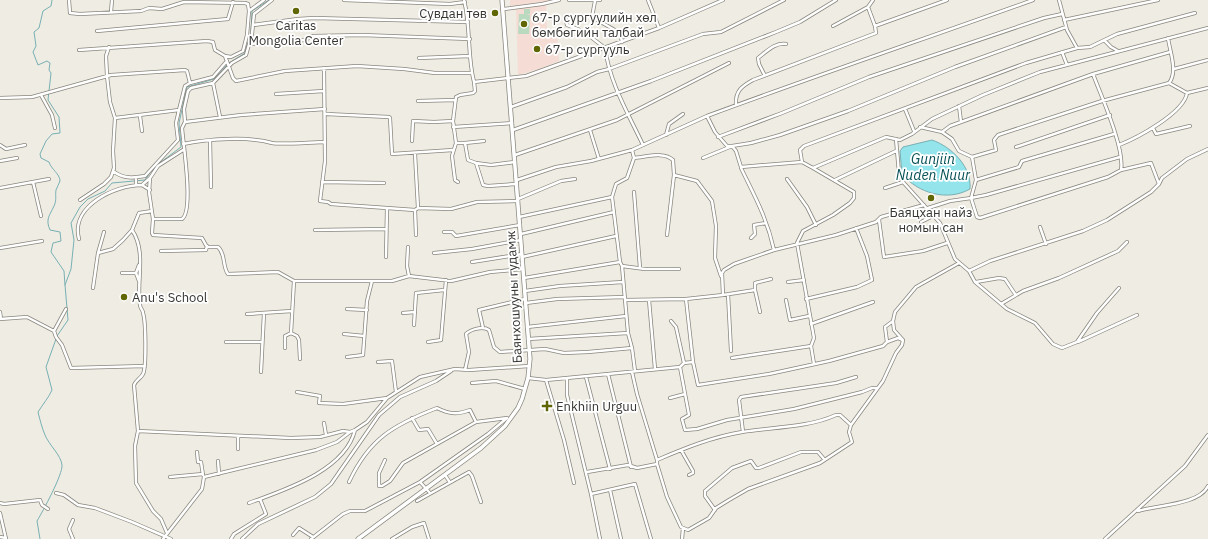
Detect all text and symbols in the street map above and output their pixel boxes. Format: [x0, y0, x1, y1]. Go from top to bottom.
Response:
place label: Сувдан төв [419, 5, 487, 22]
marker: Caritas Mongolia Center [291, 6, 301, 16]
marker: Сувдан төв [490, 8, 500, 18]
place label: 67-р сургуулийн хөл бөмбөгийн талбай [532, 9, 657, 41]
place label: Caritas Mongolia Center [248, 17, 344, 49]
marker: 67-р сургуулийн хөл бөмбөгийн талбай [519, 19, 529, 29]
place label: 67-р сургууль [545, 41, 630, 58]
marker: 67-р сургууль [532, 44, 542, 54]
water label: Gunjiin Nuden Nuur [896, 150, 971, 184]
marker: Баяцхан найз номын сан [926, 193, 936, 203]
place label: Баяцхан найз номын сан [890, 204, 972, 236]
street label: Баянхошууны гудамж [502, 230, 526, 364]
place label: Anu's School [132, 289, 208, 306]
marker: Anu's School [119, 292, 129, 302]
place label: Enkhiin Urguu [556, 398, 637, 415]
marker: Enkhiin Urguu [541, 400, 553, 412]

